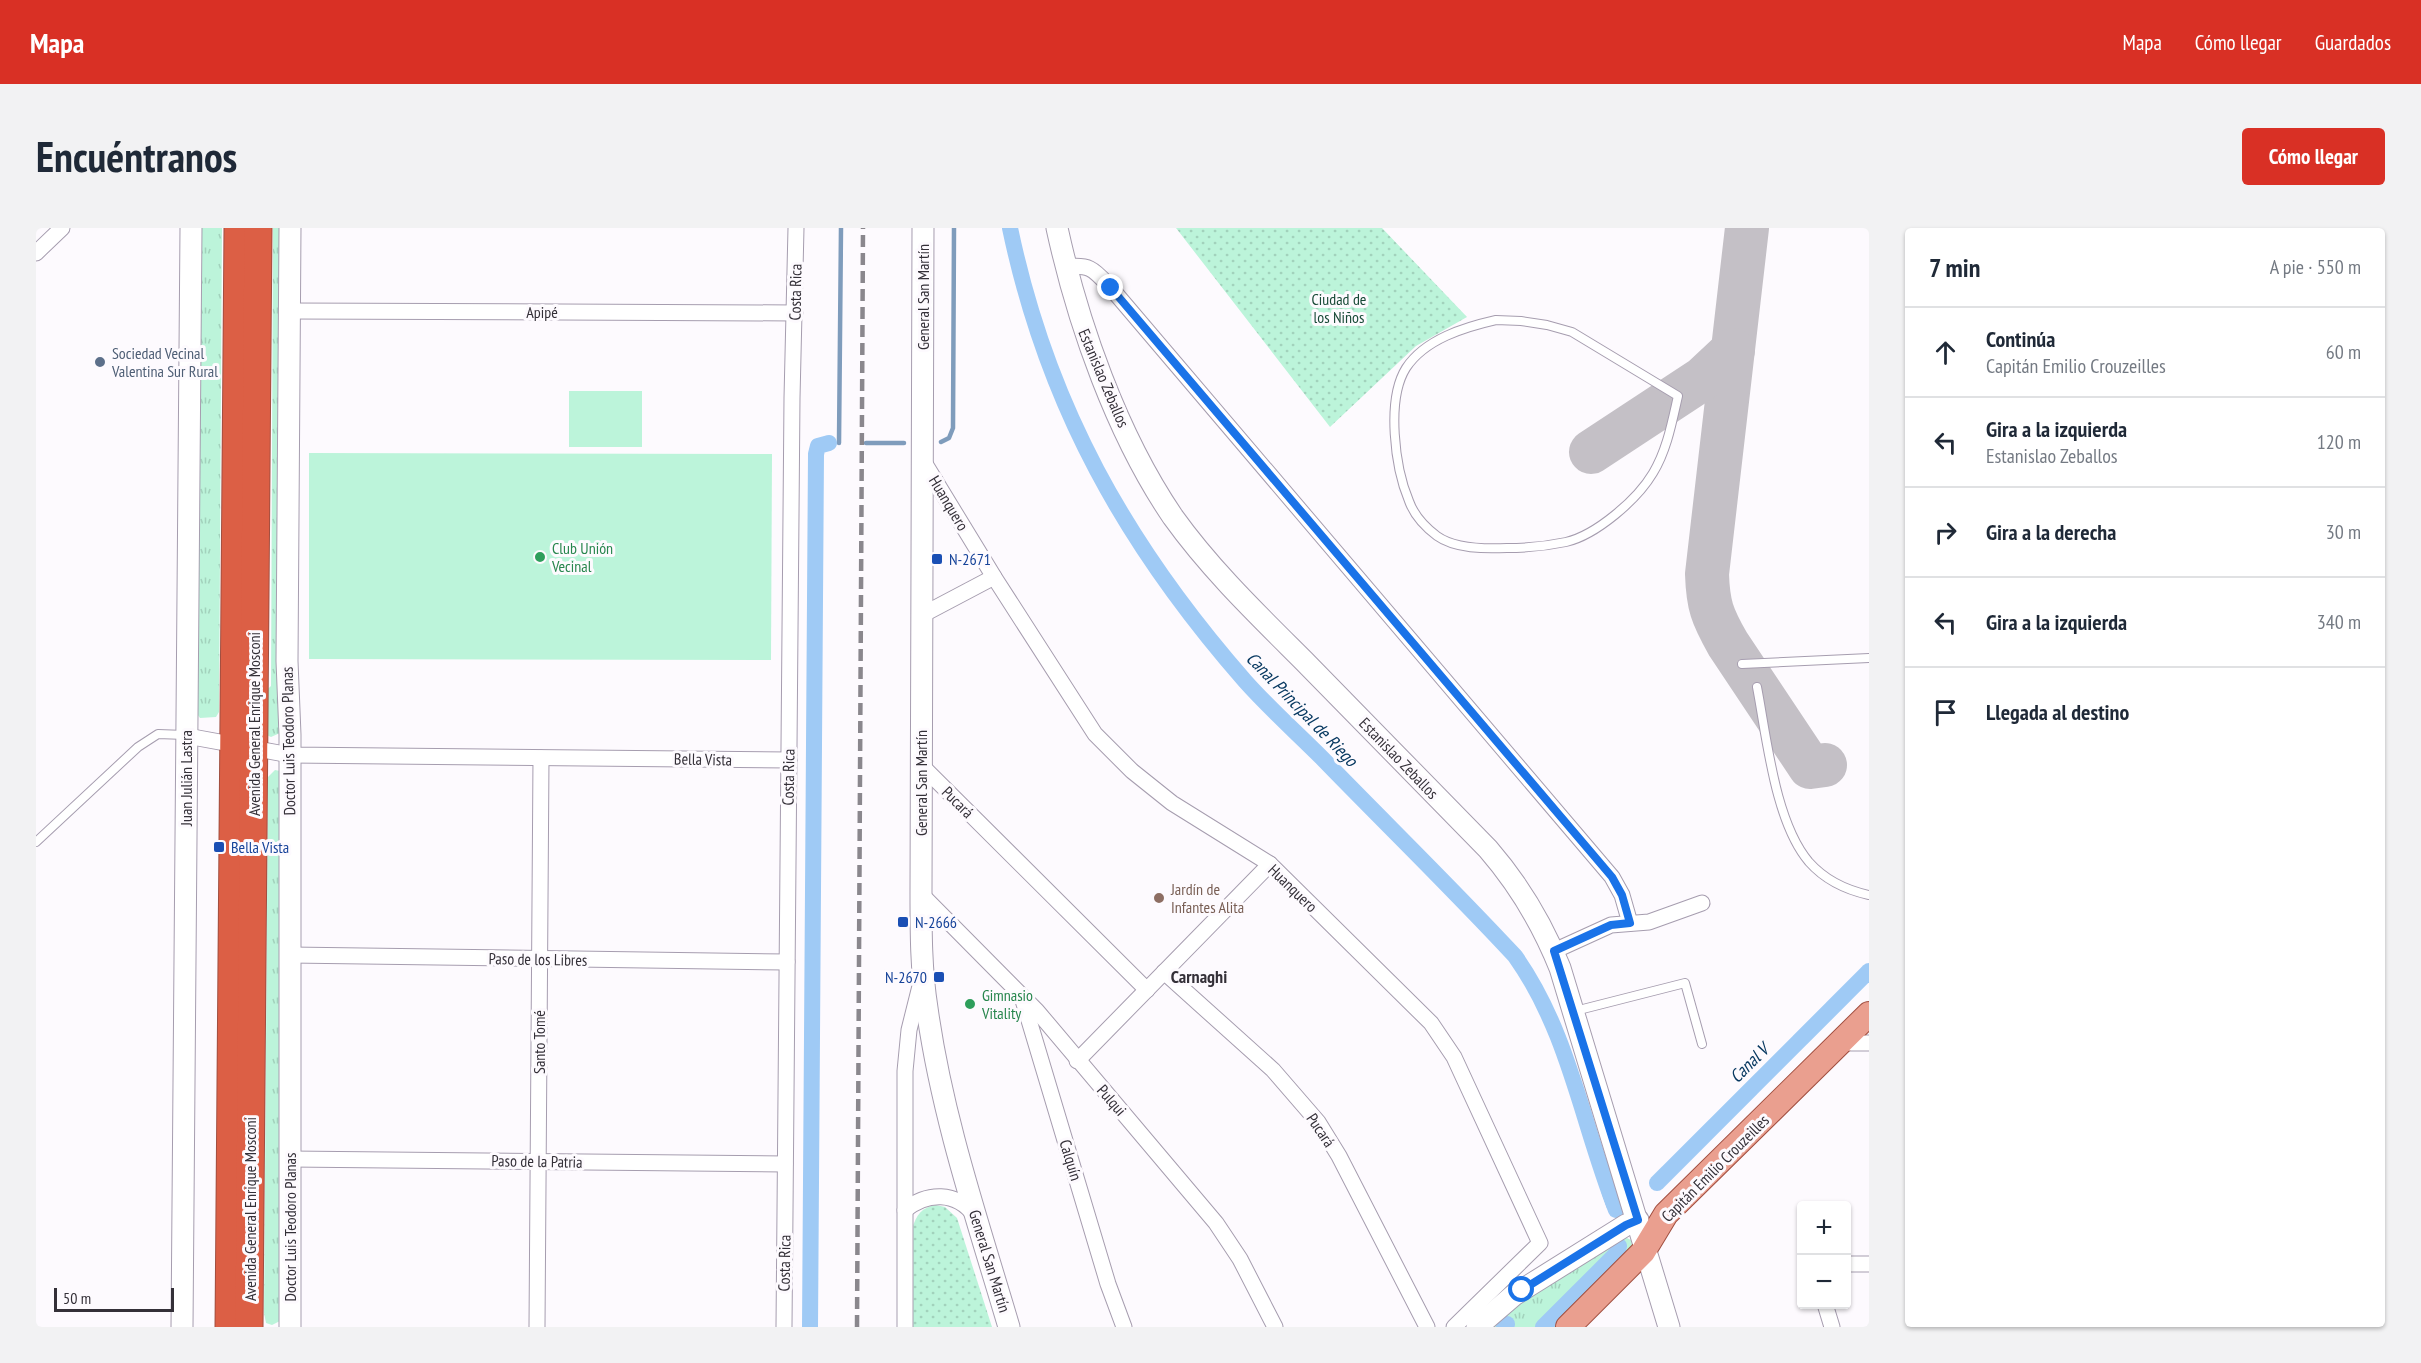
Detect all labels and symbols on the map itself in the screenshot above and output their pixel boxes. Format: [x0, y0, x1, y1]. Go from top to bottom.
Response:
street label: General San Martín [913, 244, 933, 350]
street label: Costa Rica [785, 264, 805, 320]
route end [1097, 274, 1123, 300]
park label: Ciudad de los Niños [1312, 289, 1366, 327]
street label: Apipé [526, 302, 558, 322]
street label: Estanislao Zeballos [1074, 326, 1134, 430]
place label: Sociedad Vecinal Valentina Sur Rural [111, 343, 218, 381]
marker: Sociedad Vecinal Valentina Sur Rural [93, 355, 107, 369]
street label: Huanquero [925, 472, 973, 534]
place label: Club Unión Vecinal [551, 538, 613, 576]
place label: N-2671 [949, 549, 991, 569]
marker: Club Unión Vecinal [533, 550, 547, 564]
marker: N-2671 [930, 552, 944, 566]
street label: Avenida General Enrique Mosconi [244, 632, 264, 816]
water label: Canal Principal de Riego [1241, 647, 1363, 772]
street label: Doctor Luis Teodoro Planas [277, 666, 299, 816]
street label: Estanislao Zeballos [1355, 713, 1443, 803]
street label: Juan Julián Lastra [176, 730, 196, 827]
street label: General San Martín [911, 730, 931, 836]
street label: Bella Vista [674, 748, 732, 770]
street label: Costa Rica [778, 749, 798, 805]
street label: Pucará [938, 782, 978, 822]
place label: Bella Vista [231, 837, 289, 857]
marker: Bella Vista [212, 840, 226, 854]
street label: Huanquero [1264, 860, 1322, 916]
place label: Jardín de Infantes Alita [1170, 879, 1244, 917]
marker: Jardín de Infantes Alita [1152, 891, 1166, 905]
place label: N-2666 [915, 912, 957, 932]
marker: N-2666 [896, 915, 910, 929]
street label: Paso de los Libres [488, 948, 588, 970]
district label: Carnaghi [1171, 965, 1227, 988]
place label: N-2670 [885, 967, 927, 987]
marker: N-2670 [932, 970, 946, 984]
place label: Gimnasio Vitality [981, 985, 1033, 1023]
marker: Gimnasio Vitality [963, 997, 977, 1011]
street label: Santo Tomé [529, 1010, 549, 1074]
water label: Canal V [1725, 1036, 1776, 1087]
street label: Pulqui [1093, 1080, 1131, 1120]
street label: Pucará [1302, 1109, 1340, 1151]
street label: Capitán Emilio Crouzeilles [1657, 1110, 1773, 1226]
street label: Avenida General Enrique Mosconi [240, 1117, 260, 1301]
street label: Calquín [1055, 1137, 1087, 1183]
street label: Paso de la Patria [491, 1150, 583, 1172]
street label: Doctor Luis Teodoro Planas [280, 1153, 300, 1301]
street label: General San Martín [965, 1207, 1015, 1315]
street label: Costa Rica [774, 1235, 794, 1291]
route start [1508, 1276, 1534, 1302]
scale bar [54, 1285, 174, 1312]

